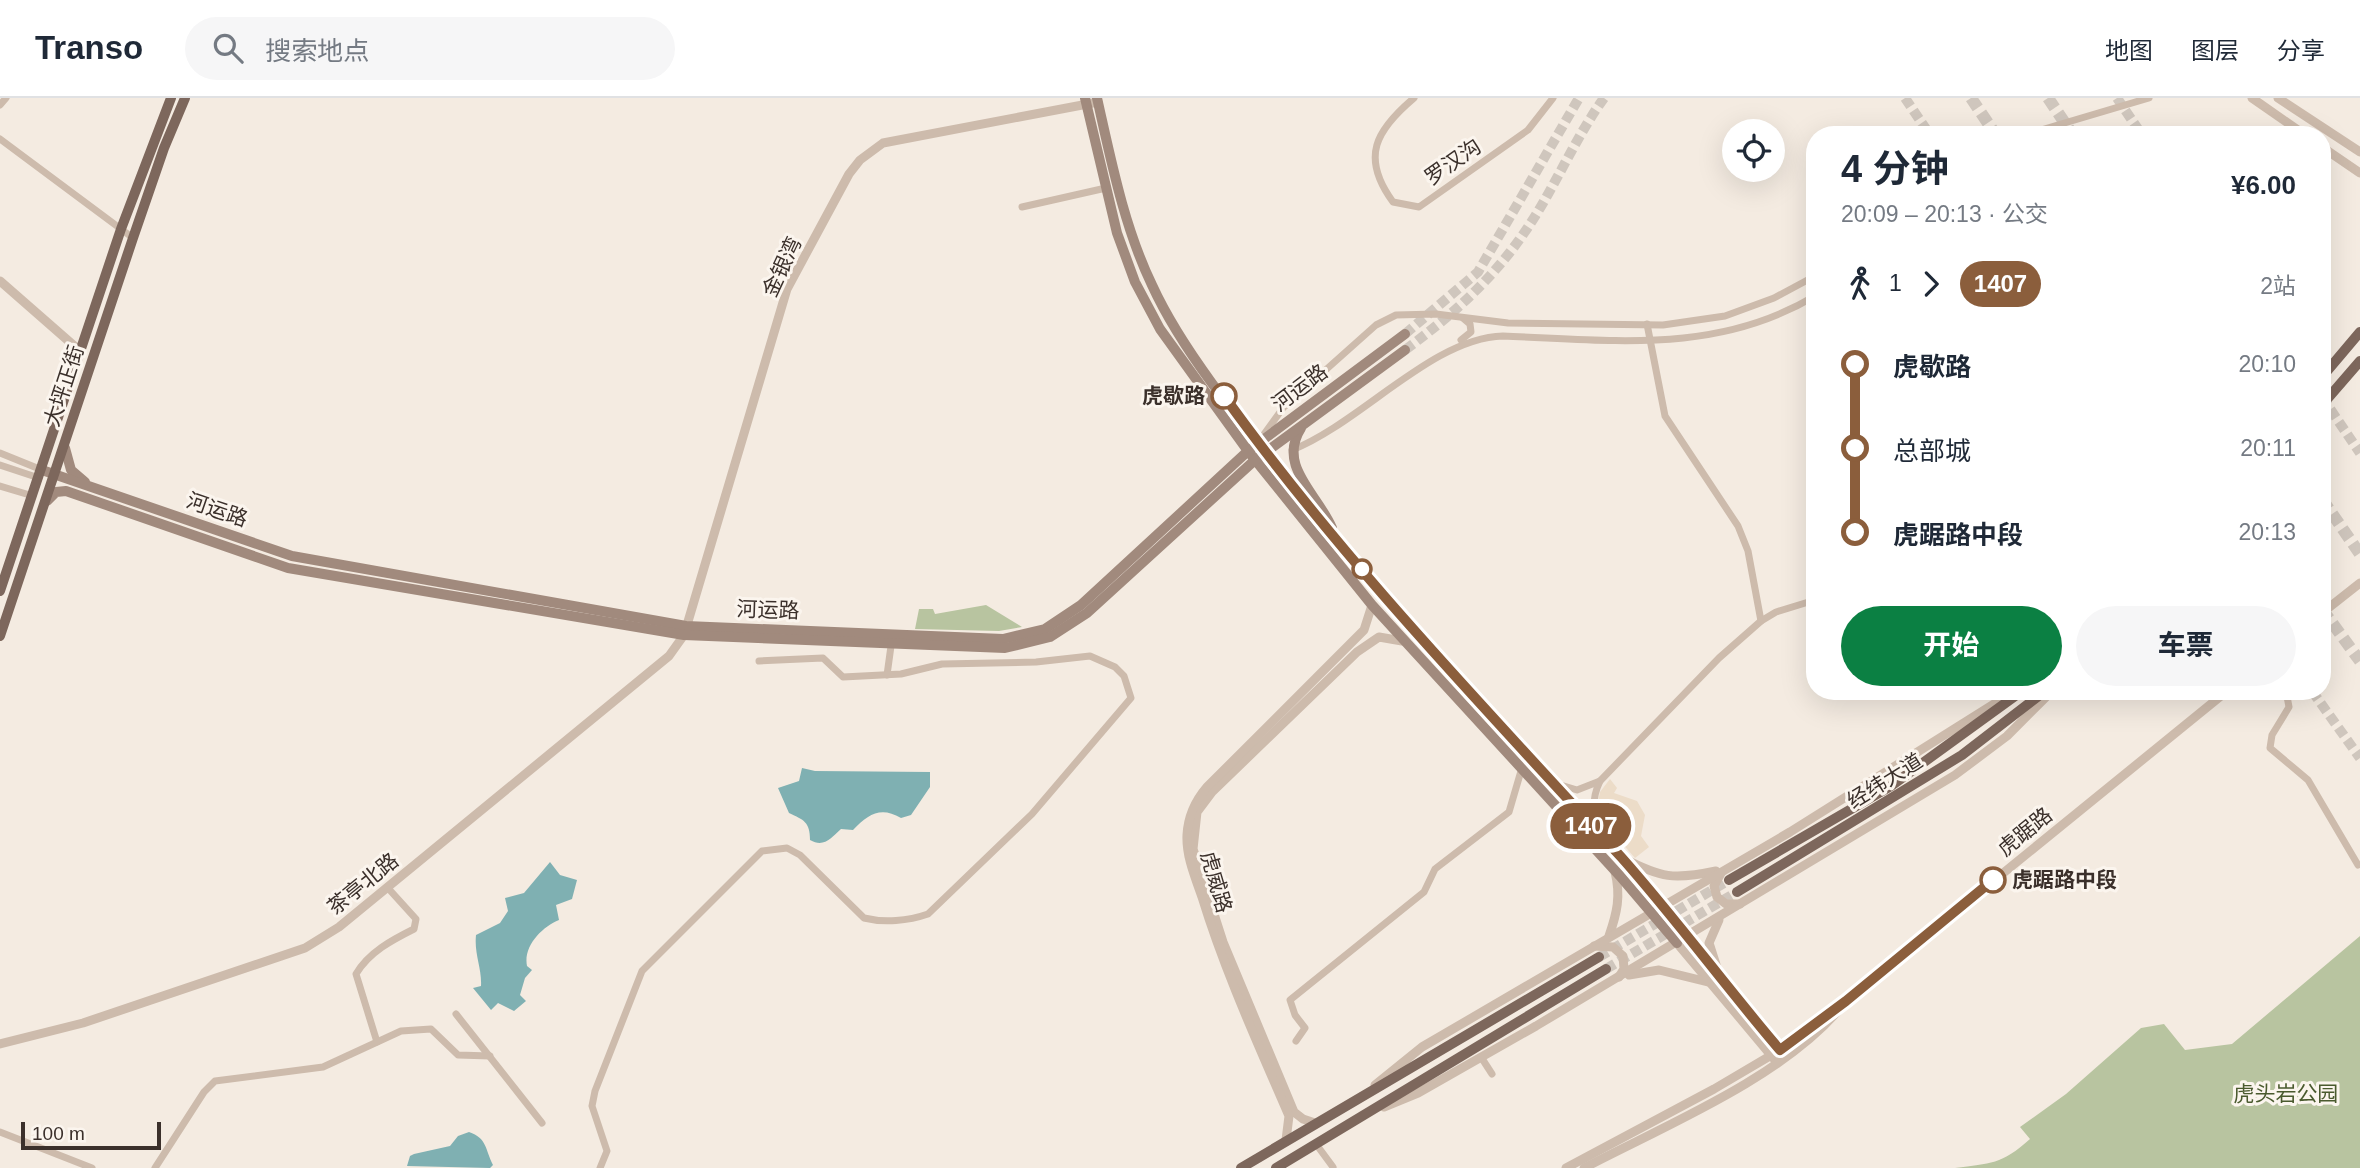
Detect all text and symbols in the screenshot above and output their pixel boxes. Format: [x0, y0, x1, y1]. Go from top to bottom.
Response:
search box [185, 17, 675, 80]
text: Transo [35, 29, 143, 66]
icon: search [209, 29, 247, 67]
text: 搜索地点 [265, 36, 369, 66]
text: 地图 [2105, 37, 2153, 64]
text: 图层 [2191, 37, 2239, 64]
text: 分享 [2277, 37, 2325, 64]
map controls [1722, 119, 1785, 182]
button: locate [1722, 119, 1785, 182]
street label: 罗汉沟 [1420, 134, 1485, 189]
text: 4 分钟 [1841, 148, 1949, 190]
text: ¥6.00 [2231, 170, 2296, 200]
text: 20:09 – 20:13 · 公交 [1841, 201, 2048, 227]
street label: 金银湾 [758, 233, 805, 300]
icon: walk [1841, 265, 1879, 303]
icon: forward [1912, 265, 1950, 303]
text: 1 [1889, 270, 1902, 296]
text: 1407 [1974, 270, 2027, 297]
text: 2站 [2260, 273, 2296, 299]
street label: 大坪正街 [40, 342, 87, 429]
text: 20:10 [2238, 351, 2296, 377]
text: 虎歇路 [1893, 352, 1971, 382]
street label: 河运路 [1268, 359, 1332, 416]
marker: 虎歇路 [1211, 383, 1237, 409]
place label: 虎歇路 [1142, 384, 1205, 407]
text: 20:11 [2240, 435, 2296, 461]
text: 总部城 [1893, 436, 1971, 466]
street label: 河运路 [184, 488, 251, 531]
text: 20:13 [2238, 519, 2296, 545]
text: 虎踞路中段 [1893, 520, 2023, 550]
unlabelled marker [1352, 559, 1372, 579]
street label: 河运路 [736, 597, 800, 622]
button: 开始 [1841, 606, 2062, 686]
button: 车票 [2076, 606, 2296, 686]
street label: 经纬大道 [1843, 749, 1926, 813]
line badge: 1407 [1542, 803, 1640, 849]
street label: 虎踞路 [1993, 803, 2056, 860]
text: 1407 [1564, 812, 1618, 839]
street label: 茶亭北路 [323, 848, 403, 919]
street label: 虎威路 [1197, 848, 1236, 915]
marker: 虎踞路中段 [1980, 867, 2006, 893]
place label: 虎踞路中段 [2012, 868, 2117, 891]
park label: 虎头岩公园 [2234, 1082, 2339, 1105]
scale bar [21, 1119, 161, 1151]
text: 100 m [32, 1123, 85, 1144]

